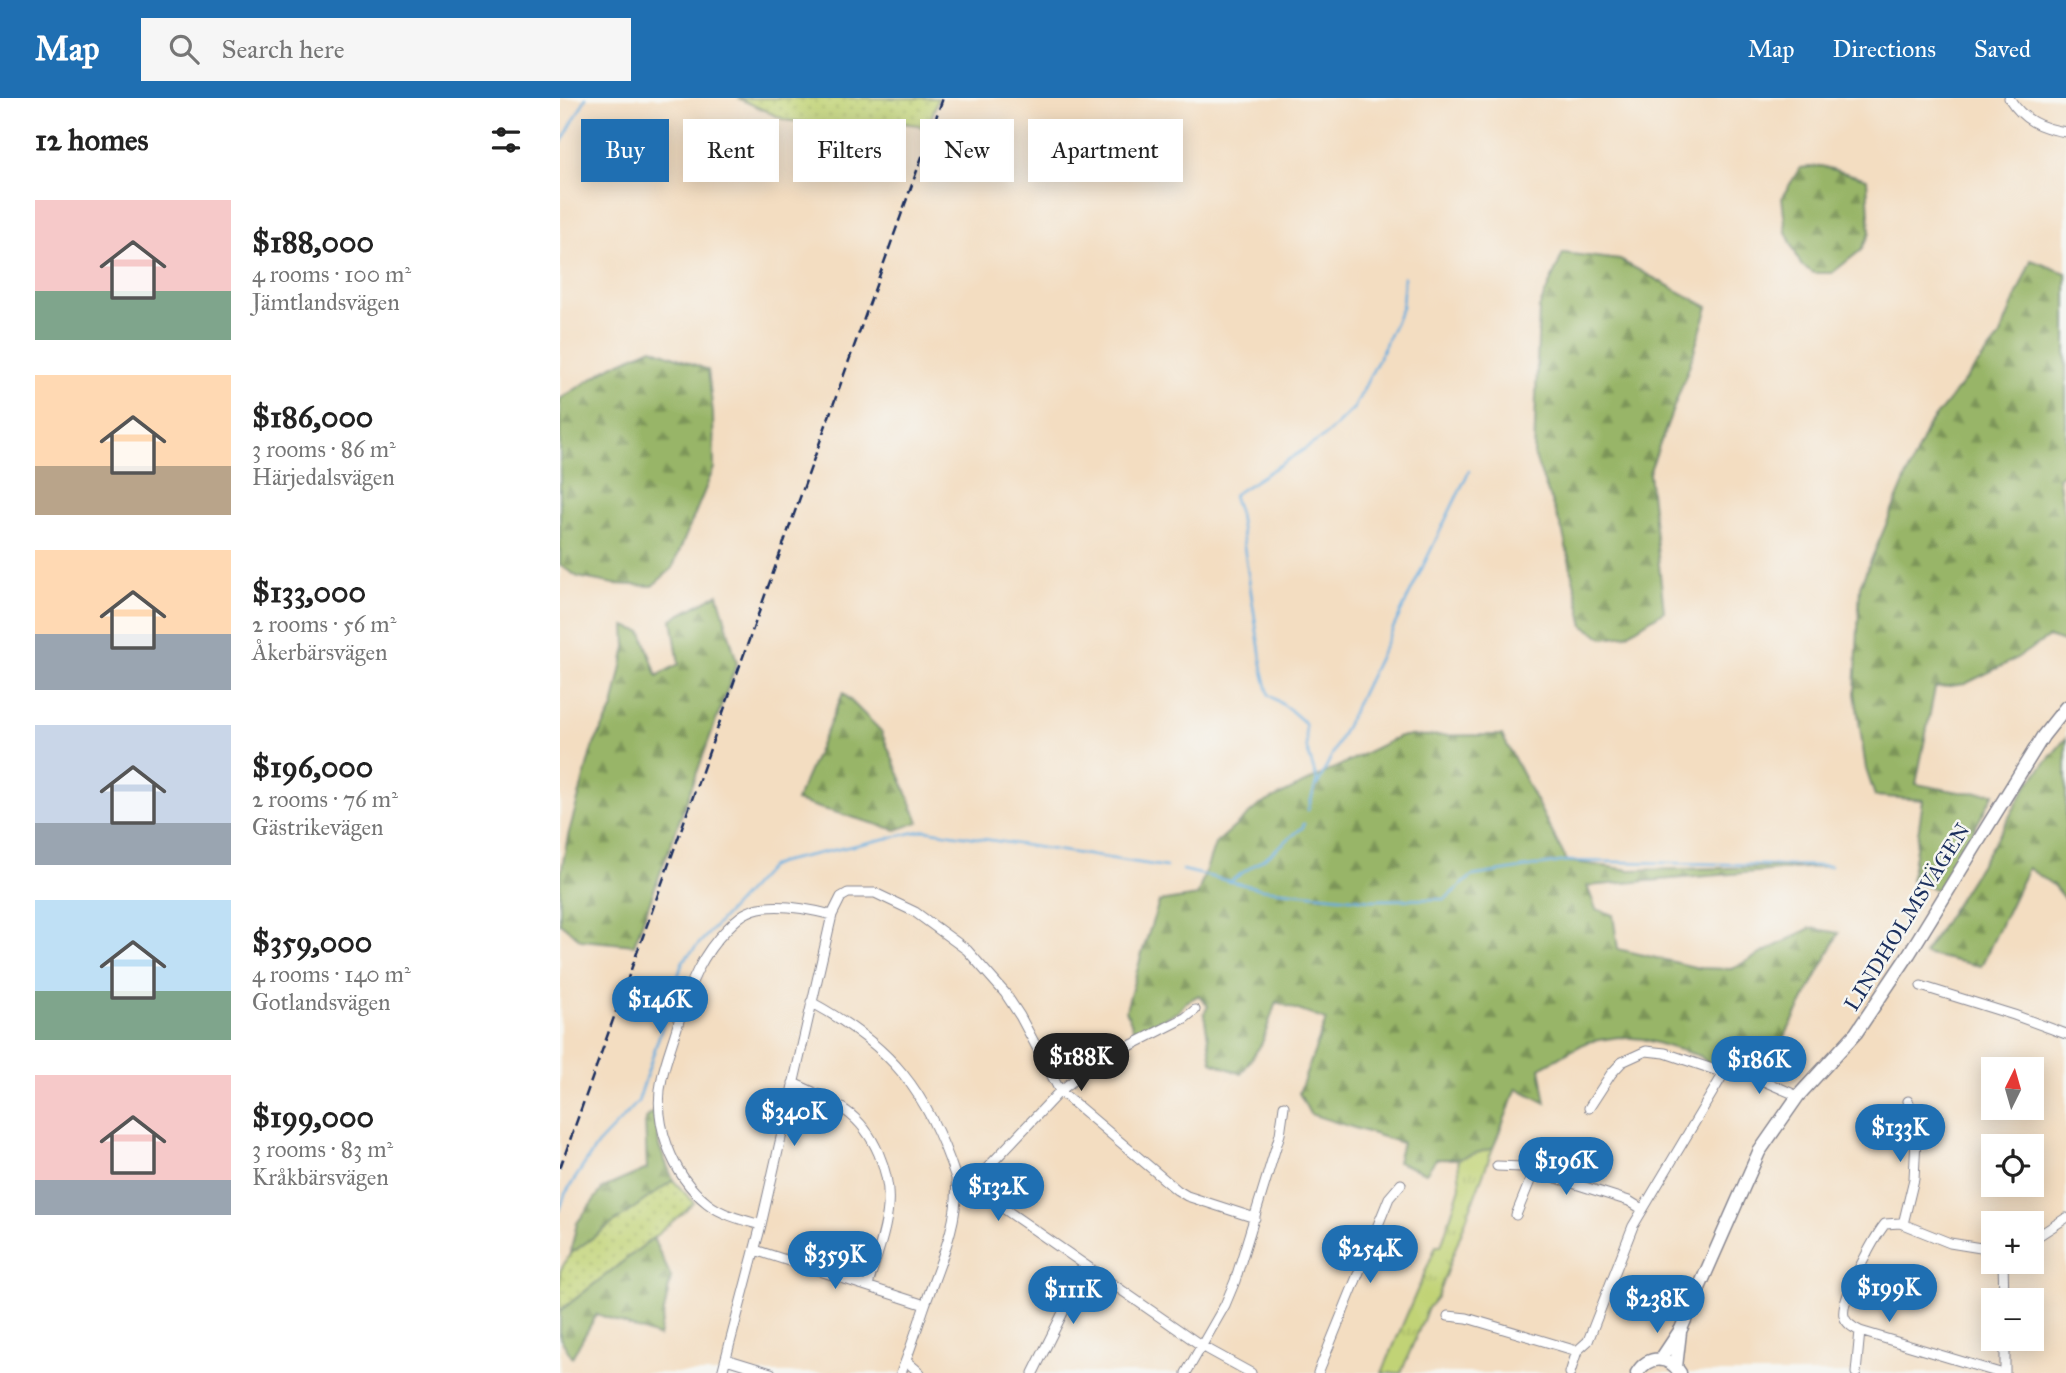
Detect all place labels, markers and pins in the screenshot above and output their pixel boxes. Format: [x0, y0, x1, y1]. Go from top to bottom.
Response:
pin: $146K [611, 976, 709, 1036]
pin: $188K [1032, 1034, 1130, 1093]
pin: $186K [1710, 1037, 1808, 1096]
pin: $340K [745, 1088, 843, 1148]
pin: $133K [1851, 1104, 1949, 1164]
pin: $196K [1517, 1138, 1615, 1197]
pin: $132K [949, 1164, 1047, 1223]
pin: $254K [1321, 1226, 1419, 1285]
pin: $359K [786, 1232, 884, 1291]
pin: $199K [1840, 1264, 1938, 1324]
pin: $111K [1024, 1266, 1122, 1326]
pin: $238K [1608, 1276, 1706, 1335]

